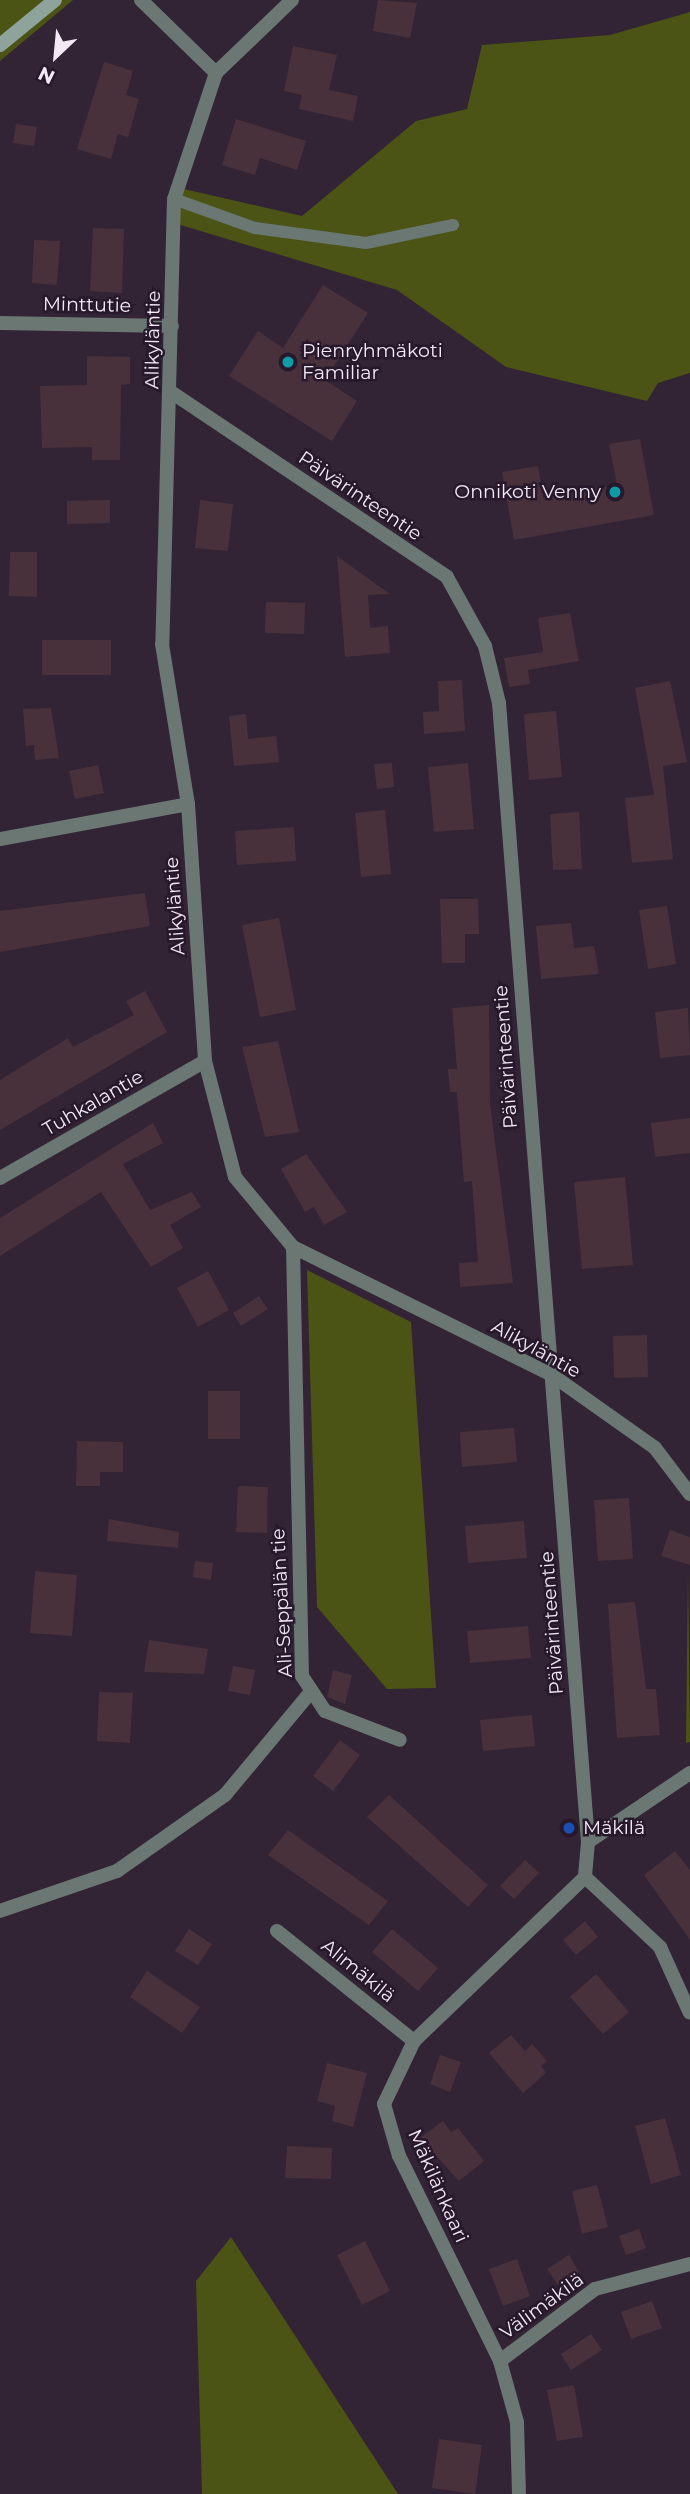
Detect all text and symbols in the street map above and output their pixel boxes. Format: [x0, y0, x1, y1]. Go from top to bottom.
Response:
north arrow [21, 21, 91, 91]
text: N [35, 62, 59, 89]
street label: Alikyläntie [141, 291, 165, 389]
street label: Minttutie [43, 293, 131, 317]
place label: Pienryhmäkoti Familiar [302, 340, 443, 384]
marker: Pienryhmäkoti Familiar [280, 354, 296, 370]
street label: Päivärinteentie [294, 446, 426, 546]
place label: Onnikoti Venny [454, 481, 601, 503]
marker: Onnikoti Venny [607, 484, 623, 500]
street label: Alikyläntie [160, 856, 190, 956]
street label: Päivärinteentie [490, 985, 522, 1129]
street label: Tuhkalantie [39, 1065, 147, 1141]
street label: Alikyläntie [487, 1315, 585, 1383]
street label: Ali-Seppälän tie [267, 1528, 297, 1678]
street label: Päivärinteentie [536, 1551, 568, 1695]
place label: Mäkilä [583, 1817, 645, 1839]
marker: Mäkilä [561, 1820, 577, 1836]
street label: Alimäkilä [317, 1934, 399, 2008]
street label: Mäkilänkaari [403, 2126, 473, 2246]
street label: Välimäkilä [496, 2268, 588, 2344]

